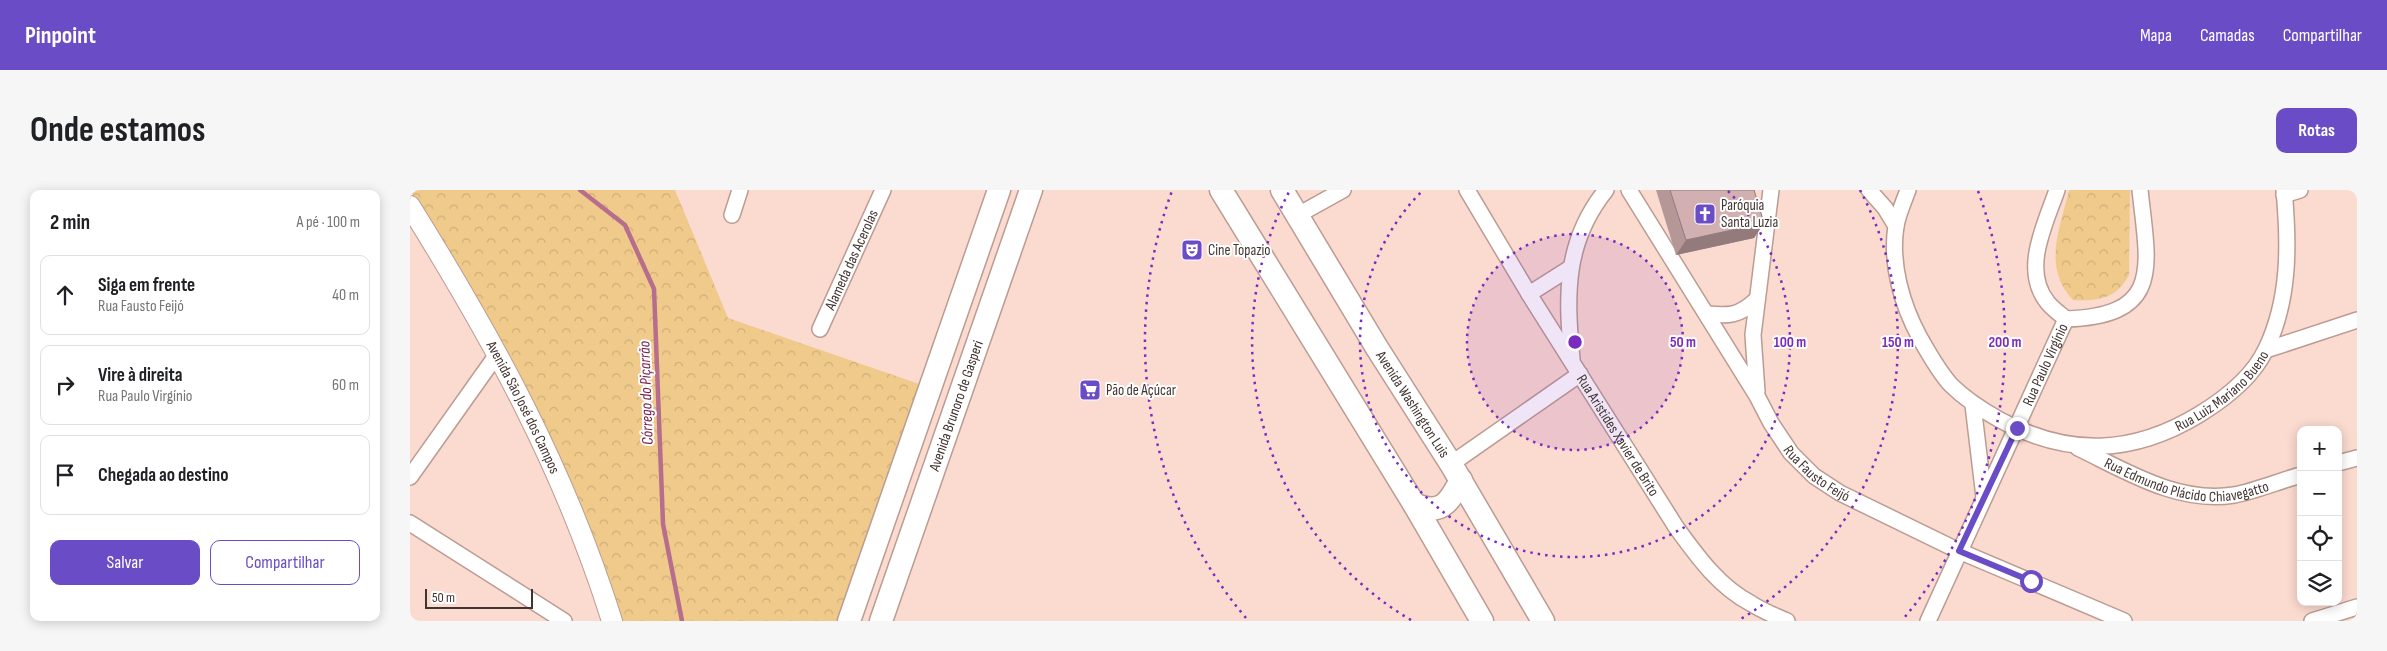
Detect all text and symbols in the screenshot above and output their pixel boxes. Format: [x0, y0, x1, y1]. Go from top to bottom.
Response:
text: Pinpoint [25, 21, 96, 50]
text: Mapa [2140, 25, 2172, 46]
text: Camadas [2200, 25, 2255, 46]
text: Compartilhar [2283, 25, 2362, 46]
button: Rotas [2276, 108, 2357, 153]
text: Onde estamos [30, 109, 206, 152]
place label: Paróquia Santa Luzia [1721, 196, 1778, 232]
church icon: Paróquia Santa Luzia [1693, 202, 1717, 226]
street label: Alameda das Acerolas [820, 207, 883, 314]
text: 2 min [50, 210, 90, 235]
text: A pé · 100 m [297, 213, 360, 232]
theatre icon: Cine Topazio [1180, 238, 1204, 262]
place label: Cine Topazio [1208, 241, 1271, 260]
text: Siga em frente [98, 274, 195, 297]
icon: ahead [51, 281, 79, 309]
text: 40 m [332, 286, 359, 305]
text: Rua Fausto Feijó [98, 297, 184, 316]
street label: Rua Paulo Virgínio [2019, 320, 2073, 409]
centre of rings [1566, 333, 1584, 351]
text: 50 m [1670, 333, 1696, 352]
text: 100 m [1774, 333, 1806, 352]
text: 150 m [1882, 333, 1914, 352]
text: 200 m [1988, 333, 2022, 352]
street label: Avenida São José dos Campos [481, 337, 564, 477]
street label: Avenida Brunoro de Gasperi [925, 338, 988, 475]
water label: Córrego do Piçarrão [635, 340, 658, 445]
street label: Avenida Washington Luis [1371, 347, 1454, 462]
street label: Rua Luiz Mariano Bueno [2172, 347, 2273, 436]
text: Vire à direita [98, 364, 182, 387]
icon: right [51, 371, 79, 399]
street label: Rua Aristides Xavier de Brito [1572, 371, 1663, 500]
text: 60 m [332, 376, 359, 395]
supermarket icon: Pão de Açúcar [1078, 378, 1102, 402]
place label: Pão de Açúcar [1106, 381, 1177, 400]
text: Rua Paulo Virgínio [98, 387, 193, 406]
route end [2006, 417, 2029, 440]
map controls [2297, 426, 2342, 606]
button: + [2297, 426, 2342, 471]
street label: Rua Fausto Feijó [1779, 442, 1853, 506]
street label: Rua Edmundo Plácido Chiavegatto [2101, 454, 2271, 507]
icon: arrive [51, 461, 79, 489]
text: Chegada ao destino [98, 464, 228, 487]
button: − [2297, 471, 2342, 516]
button: locate [2297, 516, 2342, 561]
button: Salvar [50, 540, 200, 585]
button: Compartilhar [210, 540, 360, 585]
button: layers [2297, 561, 2342, 606]
route start [2020, 570, 2043, 593]
scale bar [425, 586, 532, 609]
text: 50 m [432, 589, 455, 606]

